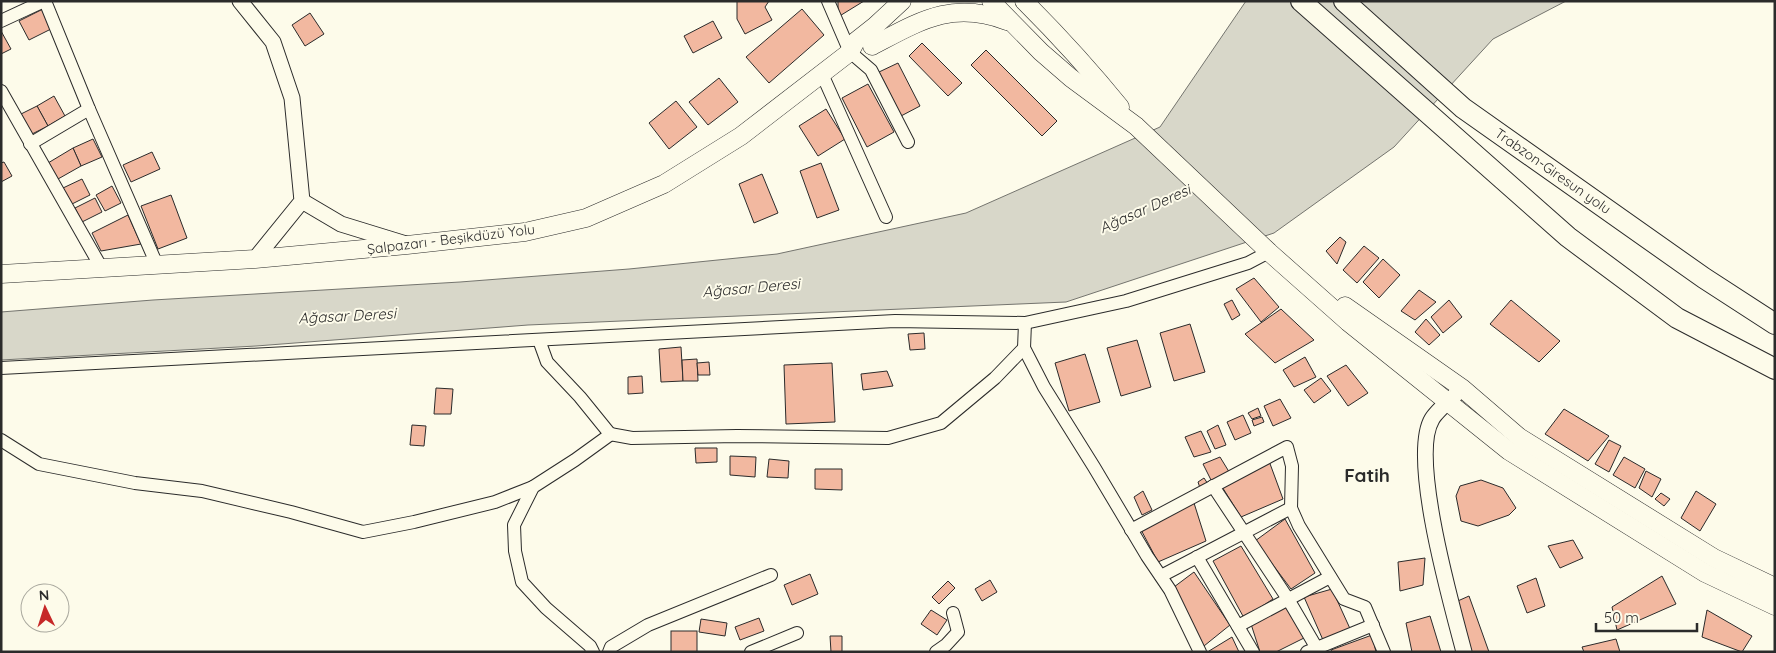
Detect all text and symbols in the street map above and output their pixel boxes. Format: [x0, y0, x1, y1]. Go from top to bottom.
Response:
street label: Trabzon-Giresun yolu [1491, 124, 1615, 218]
water label: Ağasar Deresi [1096, 179, 1195, 237]
street label: Şalpazarı - Beşikdüzü Yolu [366, 220, 536, 258]
water label: Ağasar Deresi [701, 274, 802, 301]
water label: Ağasar Deresi [298, 303, 398, 328]
district label: Fatih [1344, 463, 1390, 487]
north arrow [20, 583, 70, 633]
text: N [38, 586, 50, 604]
scale bar [1596, 600, 1697, 632]
text: 50 m [1604, 608, 1639, 627]

